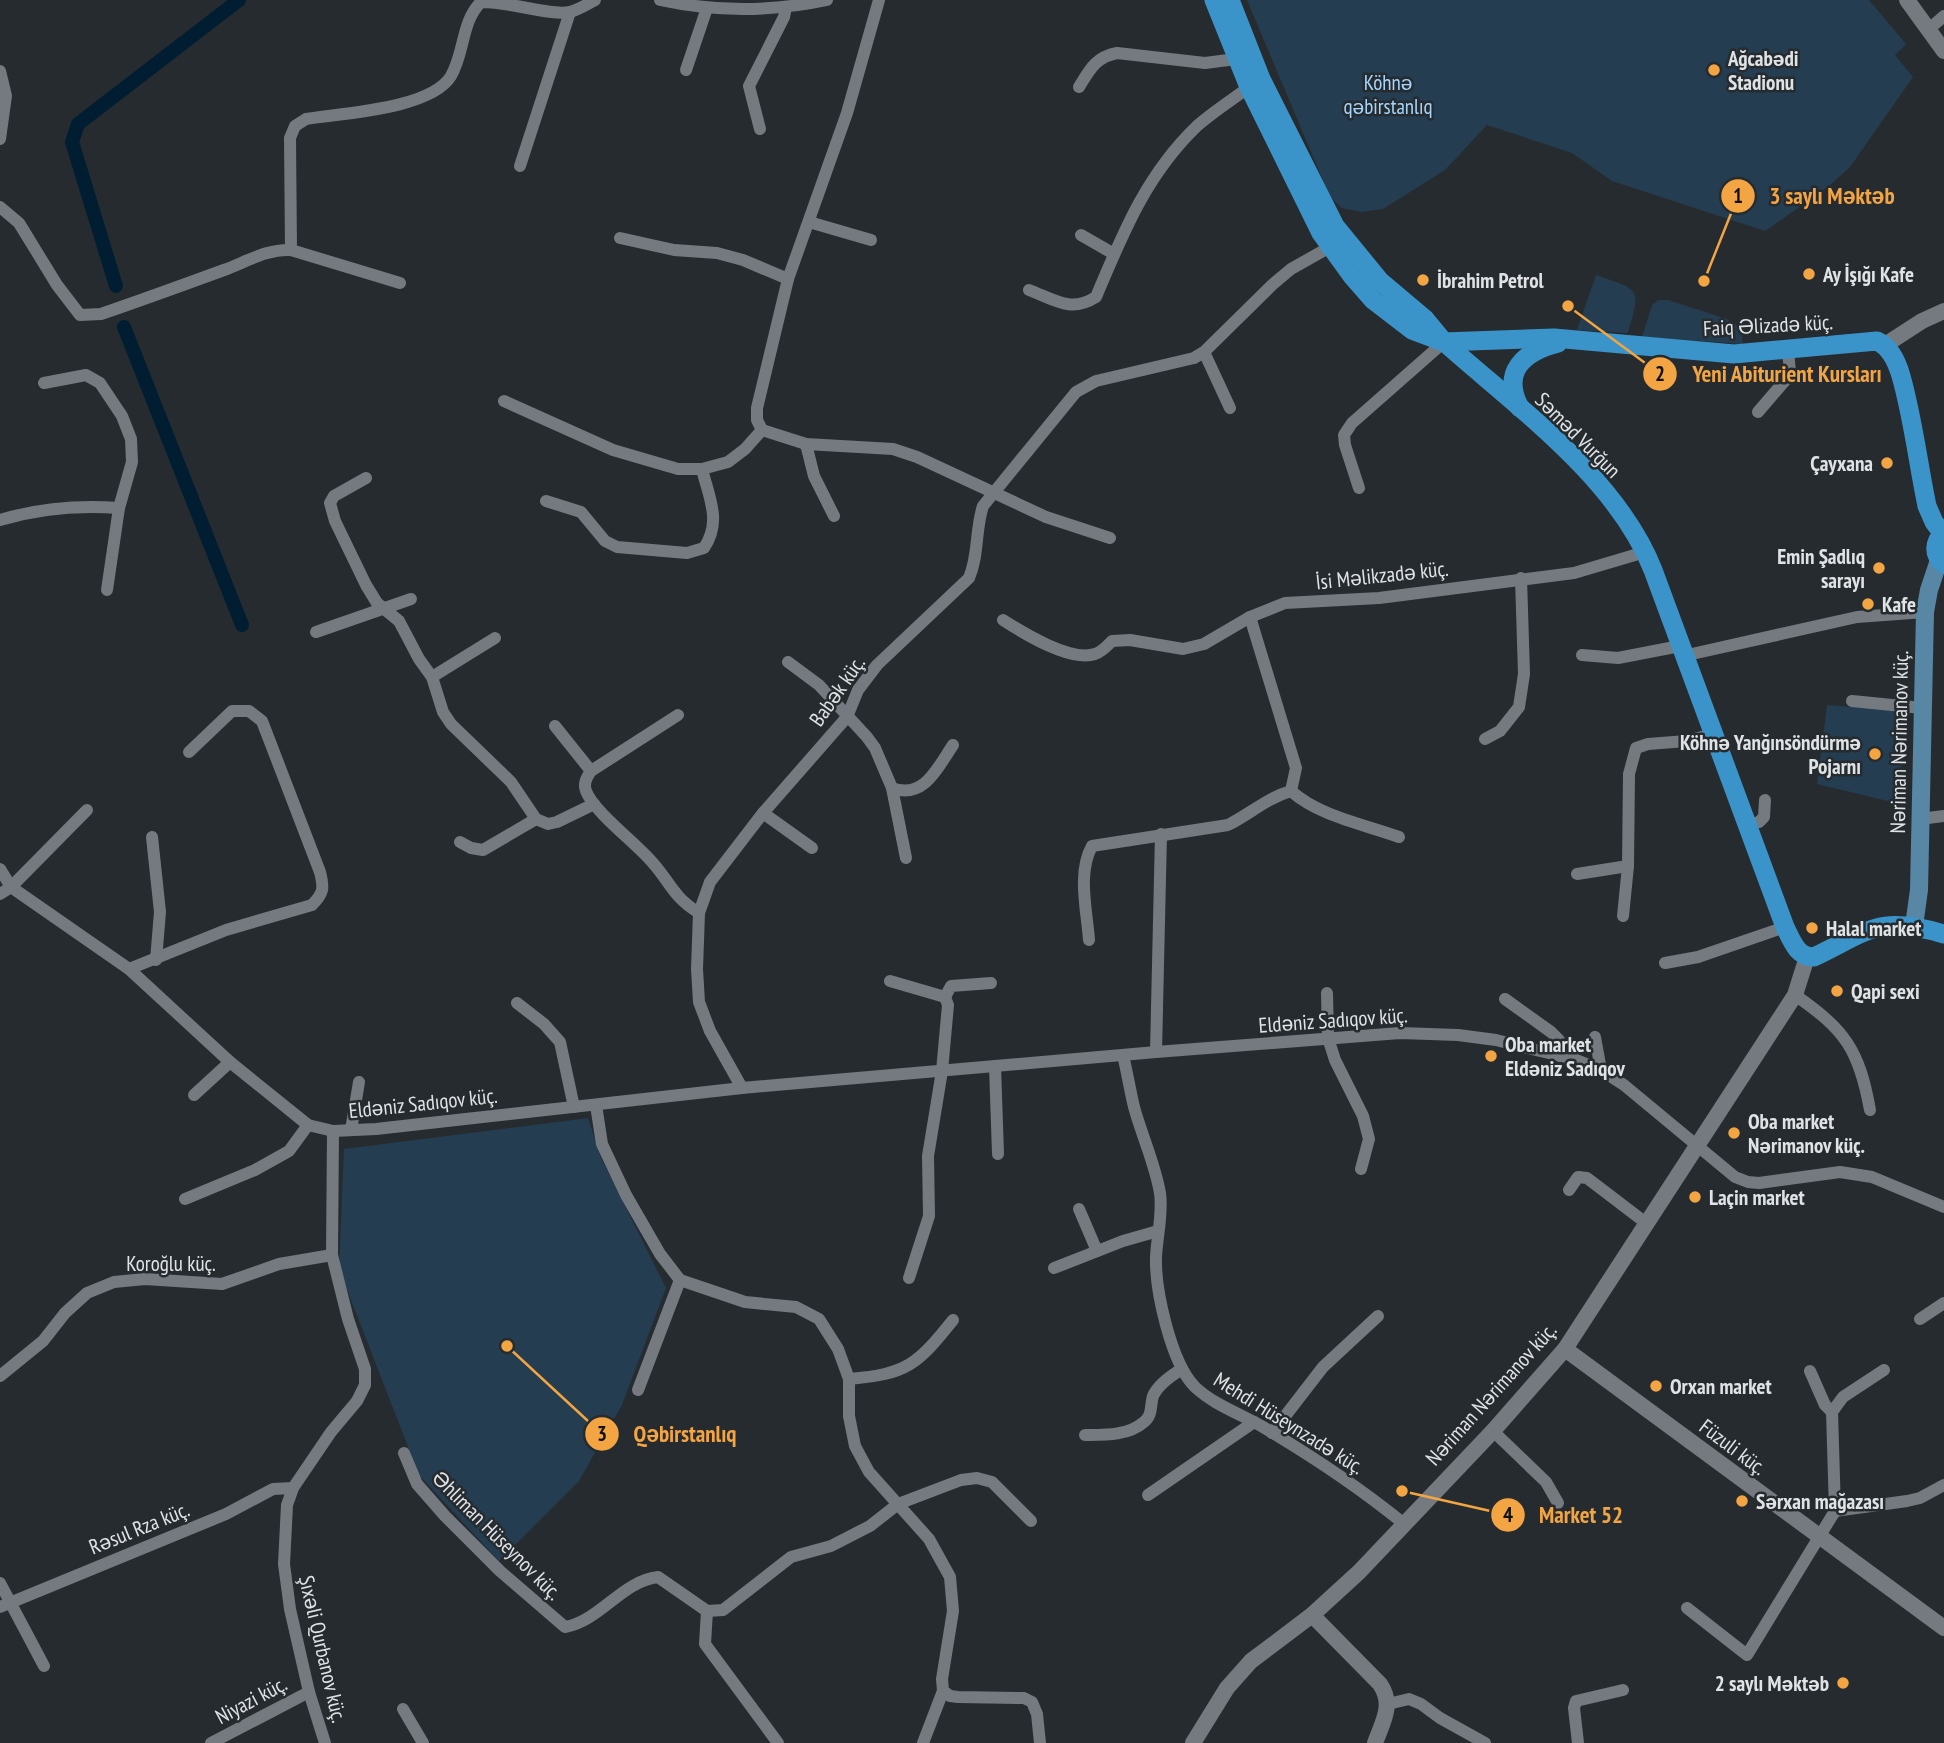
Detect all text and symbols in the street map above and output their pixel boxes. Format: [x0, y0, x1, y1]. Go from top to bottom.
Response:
place label: Ağcabədi Stadionu [1727, 45, 1799, 96]
marker: Ağcabədi Stadionu [1706, 62, 1722, 78]
park label: Köhnə qəbirstanlıq [1343, 69, 1433, 120]
callout: 3 saylı Məktəb [1721, 174, 1909, 218]
text: 3 saylı Məktəb [1769, 181, 1895, 210]
text: 1 [1733, 182, 1743, 209]
place label: Ay İşığı Kafe [1822, 261, 1914, 288]
marker: Ay İşığı Kafe [1801, 266, 1817, 282]
place label: İbrahim Petrol [1437, 267, 1544, 294]
marker: İbrahim Petrol [1415, 272, 1431, 288]
street label: Faiq Əlizadə küç. [1702, 308, 1834, 342]
callout: Yeni Abiturient Kursları [1642, 352, 1896, 396]
text: Yeni Abiturient Kursları [1691, 359, 1882, 388]
text: 2 [1655, 360, 1665, 387]
street label: Səməd Vurğun [1529, 386, 1627, 484]
place label: Çayxana [1810, 450, 1873, 477]
marker: Çayxana [1879, 455, 1895, 471]
place label: Emin Şadlıq sarayı [1777, 543, 1865, 594]
street label: İsi Məlikzadə küç. [1314, 555, 1450, 595]
marker: Emin Şadlıq sarayı [1871, 560, 1887, 576]
place label: Kafe [1882, 591, 1916, 618]
marker: Kafe [1860, 596, 1876, 612]
street label: Nəriman Nərimanov küç. [1884, 650, 1914, 834]
street label: Babək küç. [803, 651, 871, 731]
place label: Köhnə Yanğınsöndürmə Pojarnı [1680, 729, 1861, 780]
marker: Köhnə Yanğınsöndürmə Pojarnı [1867, 746, 1883, 762]
place label: Halal market [1826, 915, 1921, 942]
marker: Halal market [1804, 920, 1820, 936]
place label: Qapi sexi [1851, 978, 1920, 1005]
marker: Qapi sexi [1829, 983, 1845, 999]
street label: Eldəniz Sadıqov küç. [1258, 1001, 1408, 1039]
place label: Oba market Eldəniz Sadıqov [1505, 1031, 1625, 1082]
marker: Oba market Eldəniz Sadıqov [1483, 1048, 1499, 1064]
street label: Eldəniz Sadıqov küç. [347, 1082, 499, 1124]
place label: Oba market Nərimanov küç. [1748, 1108, 1865, 1159]
marker: Oba market Nərimanov küç. [1726, 1125, 1742, 1141]
place label: Laçin market [1709, 1184, 1805, 1211]
marker: Laçin market [1687, 1189, 1703, 1205]
street label: Koroğlu küç. [126, 1250, 216, 1277]
street label: Nəriman Nərimanov küç. [1420, 1317, 1562, 1471]
street label: Mehdi Hüseynzadə küç. [1209, 1366, 1369, 1480]
place label: Orxan market [1670, 1373, 1772, 1400]
marker: Orxan market [1648, 1378, 1664, 1394]
callout: Qəbirstanlıq [585, 1412, 751, 1456]
street label: Füzuli küç. [1694, 1413, 1772, 1481]
text: Qəbirstanlıq [633, 1419, 737, 1448]
text: 3 [597, 1420, 607, 1447]
street label: Əhliman Hüseynov küç. [426, 1464, 568, 1606]
place label: Sərxan mağazası [1756, 1488, 1884, 1515]
callout: Market 52 [1490, 1493, 1637, 1537]
marker: Sərxan mağazası [1734, 1493, 1750, 1509]
street label: Rəsul Rza küç. [85, 1496, 193, 1560]
text: Market 52 [1539, 1500, 1623, 1529]
text: 4 [1503, 1501, 1513, 1528]
street label: Şıxəli Qurbanov küç. [293, 1573, 353, 1725]
street label: Niyazi küç. [211, 1670, 291, 1730]
place label: 2 saylı Məktəb [1715, 1670, 1829, 1697]
marker: 2 saylı Məktəb [1835, 1675, 1851, 1691]

